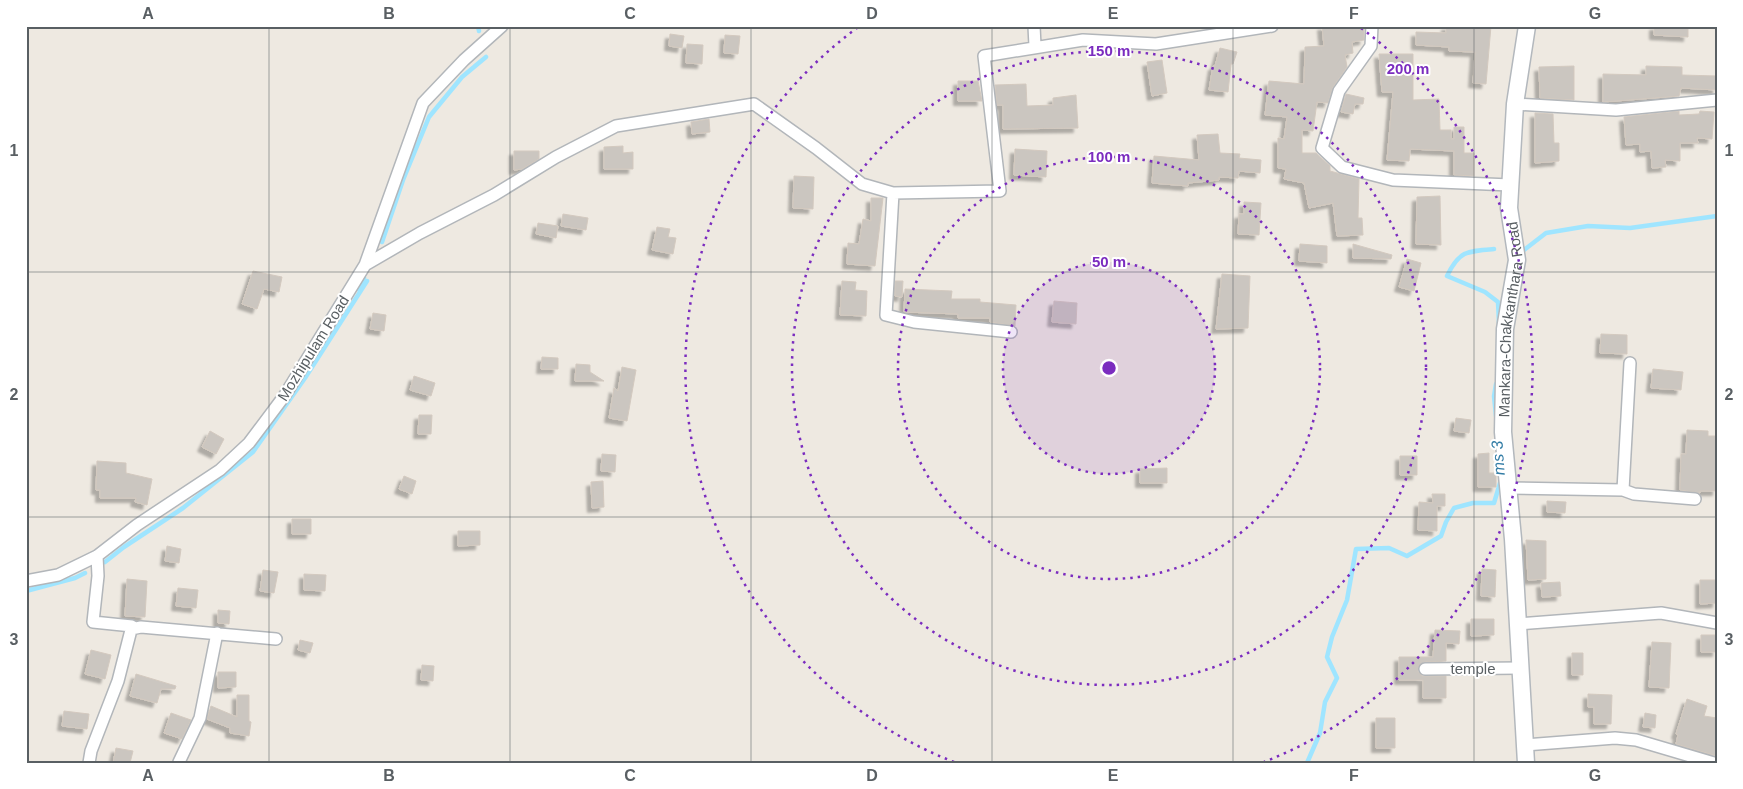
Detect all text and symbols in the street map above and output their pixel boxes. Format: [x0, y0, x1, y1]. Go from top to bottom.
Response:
text: A [142, 5, 154, 22]
text: B [383, 5, 395, 22]
text: C [624, 5, 636, 22]
text: D [866, 5, 878, 22]
text: E [1108, 5, 1119, 22]
text: F [1349, 5, 1359, 22]
text: G [1589, 5, 1601, 22]
text: 150 m [1088, 42, 1130, 59]
text: 200 m [1387, 60, 1429, 77]
text: 1 [10, 142, 19, 159]
text: 1 [1725, 142, 1734, 159]
text: 100 m [1088, 148, 1130, 165]
street label: Mankara-Chakkanthara Road [1495, 221, 1526, 417]
text: 50 m [1092, 253, 1126, 270]
street label: Mozhipulam Road [274, 292, 352, 404]
centre of rings [1100, 359, 1118, 377]
text: 2 [10, 386, 19, 403]
text: 2 [1725, 386, 1734, 403]
water label: ms 3 [1488, 440, 1508, 476]
text: 3 [10, 631, 19, 648]
text: 3 [1725, 631, 1734, 648]
street label: temple [1450, 660, 1496, 677]
text: A [142, 767, 154, 784]
text: B [383, 767, 395, 784]
text: C [624, 767, 636, 784]
text: D [866, 767, 878, 784]
text: E [1108, 767, 1119, 784]
text: F [1349, 767, 1359, 784]
text: G [1589, 767, 1601, 784]

